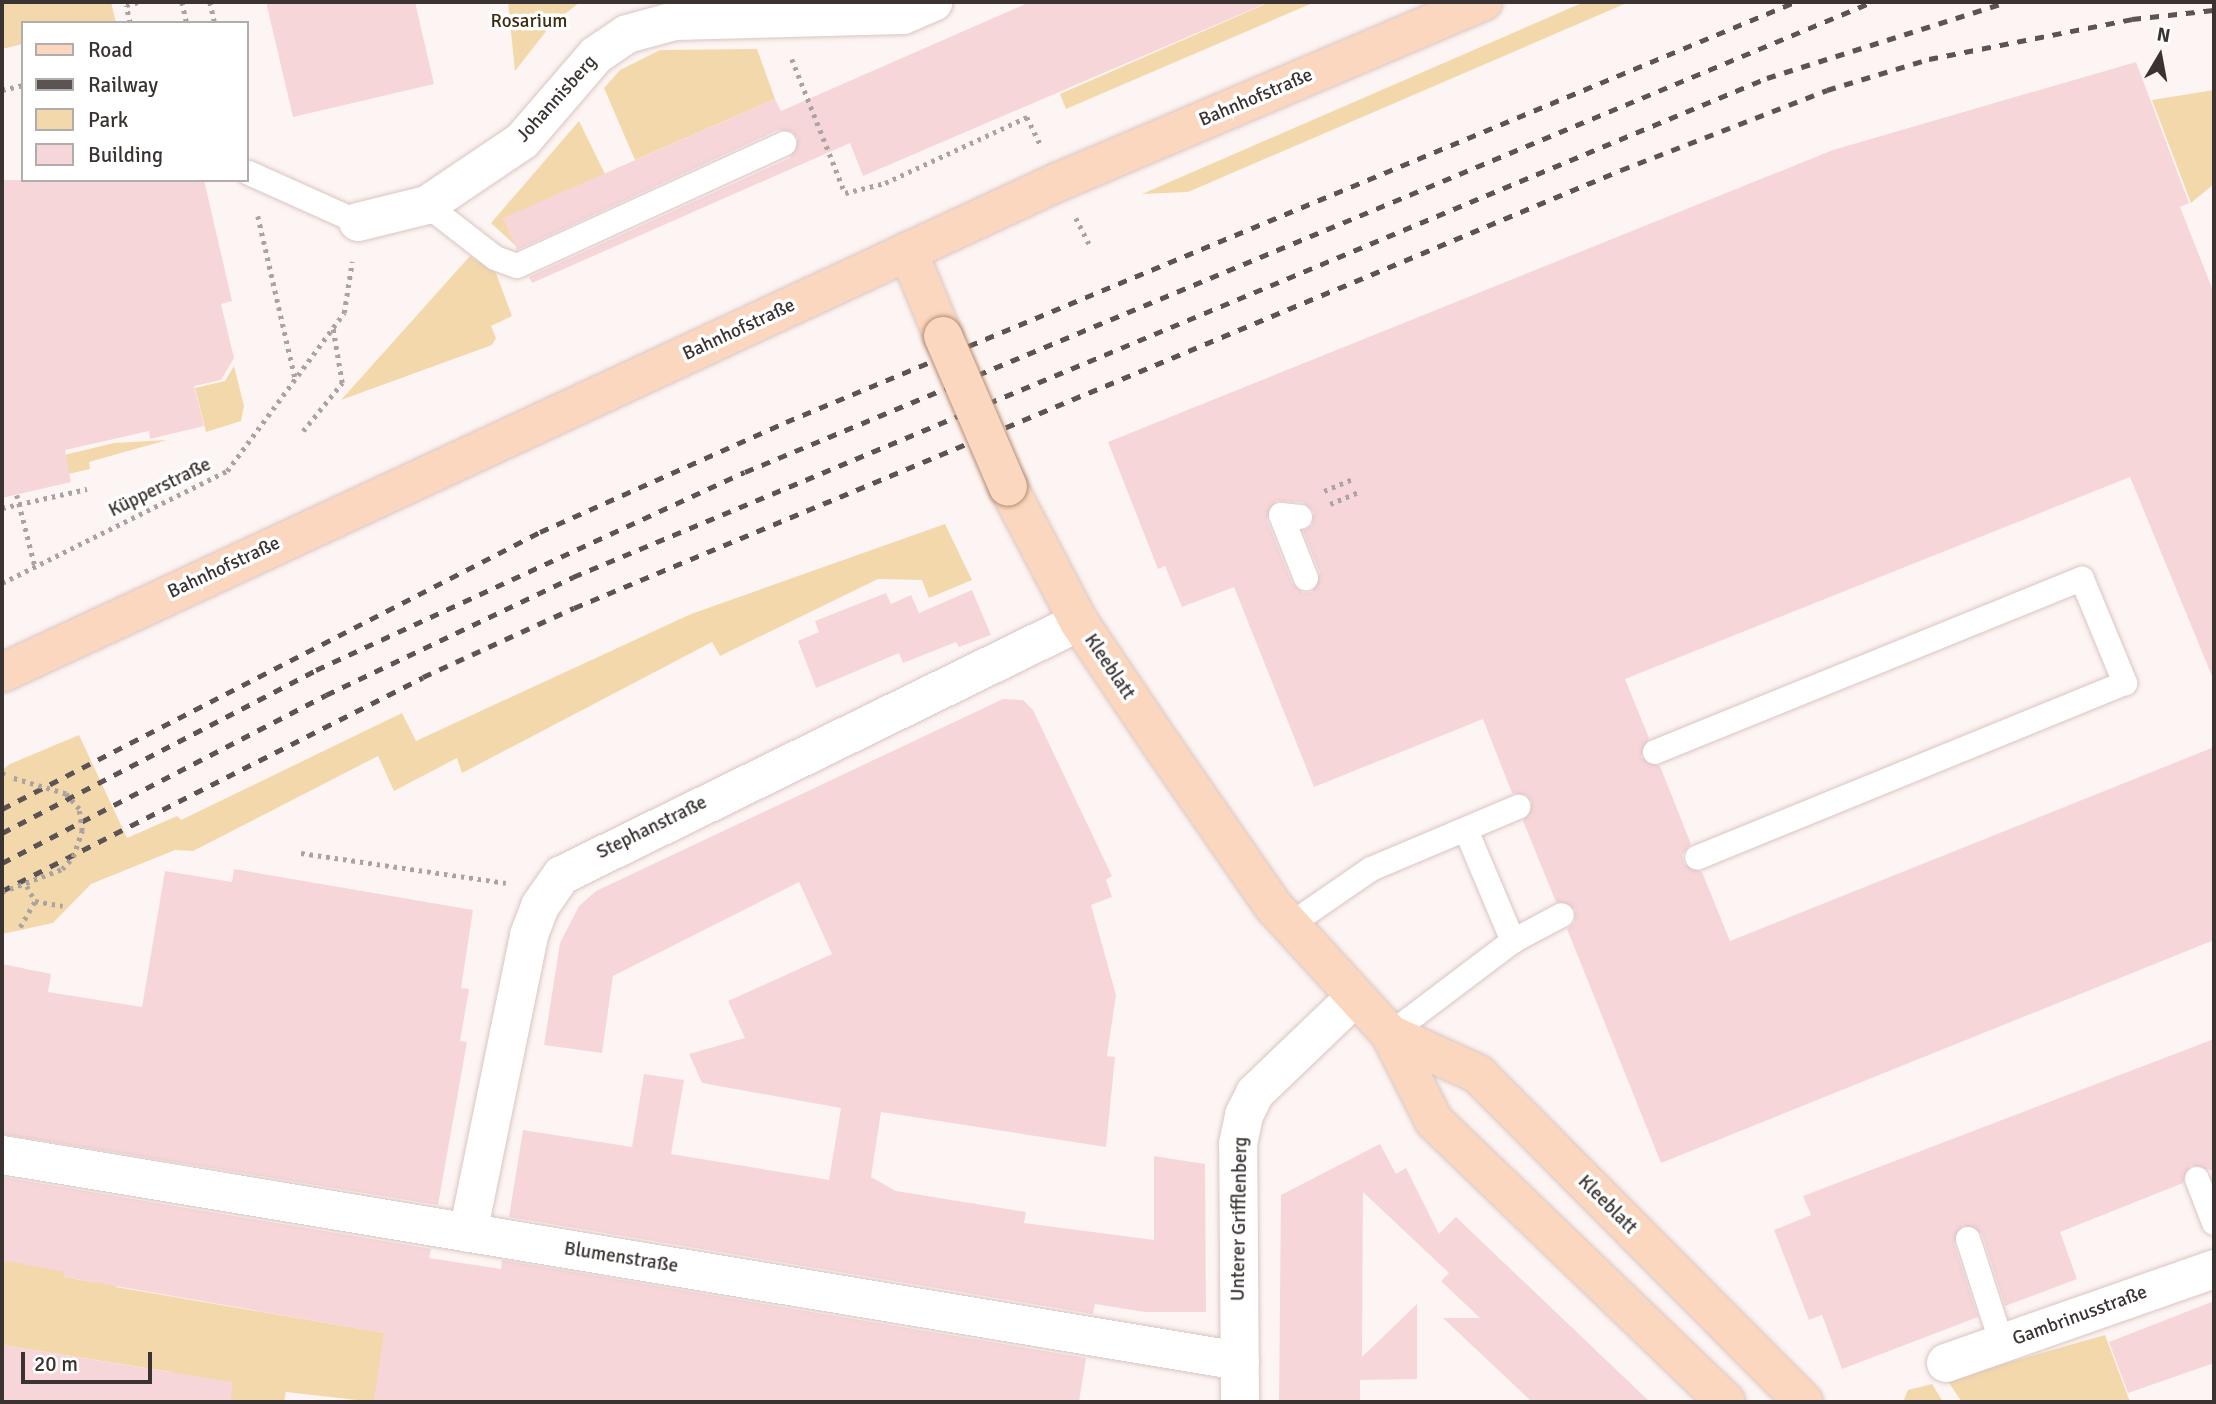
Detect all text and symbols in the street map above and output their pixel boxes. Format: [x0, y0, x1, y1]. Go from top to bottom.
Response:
park label: Rosarium [491, 11, 567, 33]
legend [21, 21, 248, 182]
north arrow [2125, 21, 2195, 91]
text: N [2155, 22, 2172, 48]
text: Road [88, 37, 133, 63]
street label: Johannisberg [512, 51, 602, 147]
street label: Bahnhofstraße [1196, 64, 1316, 132]
text: Railway [88, 72, 158, 98]
text: Park [88, 107, 128, 133]
text: Building [88, 142, 163, 168]
street label: Bahnhofstraße [679, 294, 799, 366]
street label: Küpperstraße [105, 453, 215, 523]
street label: Bahnhofstraße [164, 532, 284, 604]
street label: Kleeblatt [1079, 630, 1139, 704]
street label: Stephanstraße [593, 791, 711, 865]
street label: Unterer Grifflenberg [1227, 1137, 1253, 1301]
street label: Kleeblatt [1573, 1171, 1641, 1239]
street label: Blumenstraße [562, 1238, 680, 1278]
street label: Gambrinusstraße [2010, 1281, 2150, 1351]
scale bar [24, 1338, 156, 1382]
text: 20 m [34, 1351, 78, 1377]

